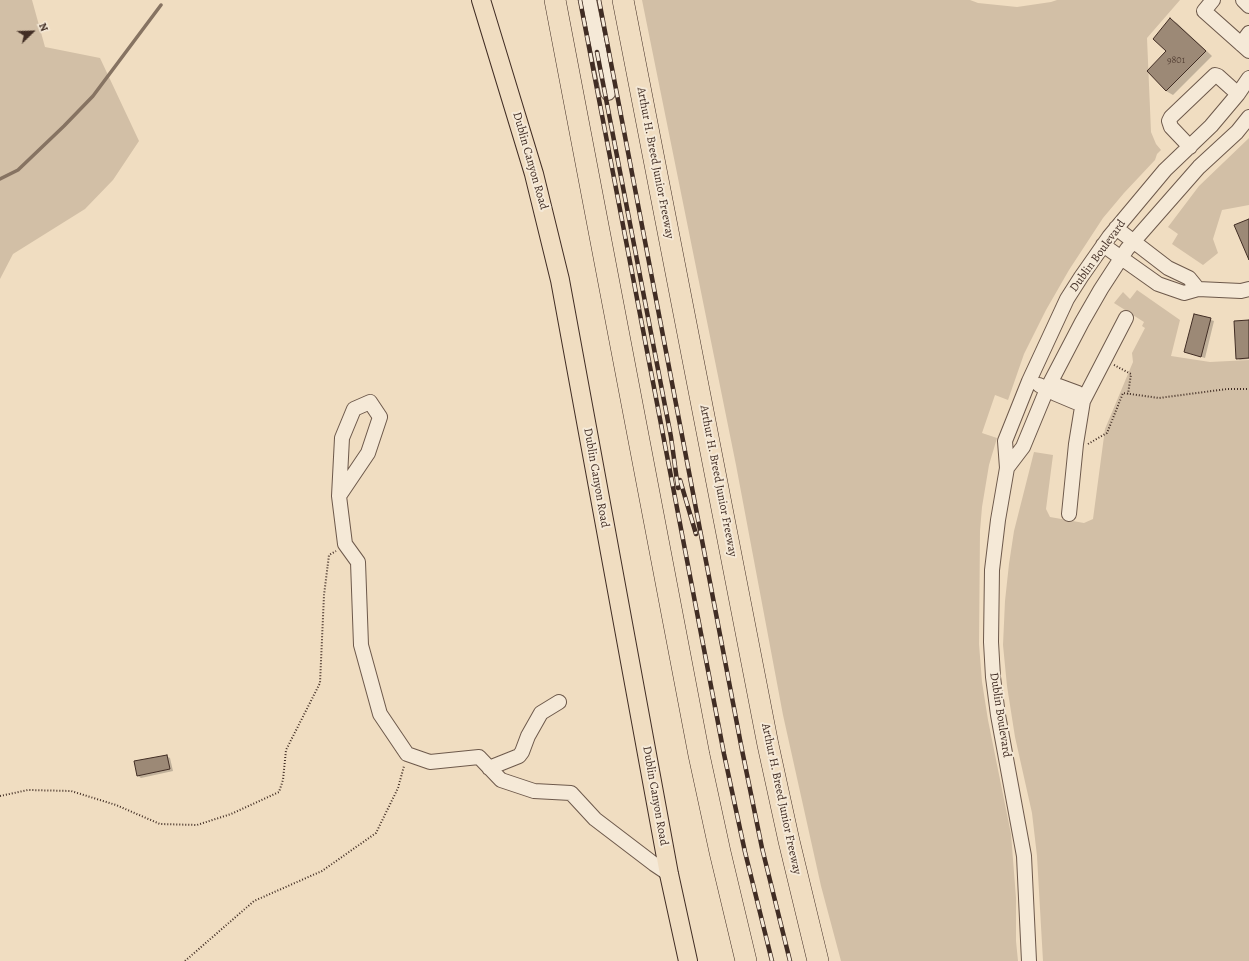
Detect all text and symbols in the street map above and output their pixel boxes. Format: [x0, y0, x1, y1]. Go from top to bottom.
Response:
north arrow [12, 12, 52, 52]
text: N [35, 20, 52, 34]
house number: 9801 [1167, 55, 1185, 67]
street label: Arthur H. Breed Junior Freeway [633, 86, 677, 240]
street label: Dublin Canyon Road [509, 111, 551, 211]
street label: Dublin Boulevard [1067, 217, 1129, 295]
street label: Arthur H. Breed Junior Freeway [696, 404, 740, 558]
street label: Dublin Canyon Road [580, 427, 612, 529]
street label: Dublin Boulevard [986, 672, 1014, 758]
street label: Arthur H. Breed Junior Freeway [758, 722, 804, 876]
street label: Dublin Canyon Road [639, 745, 671, 847]

